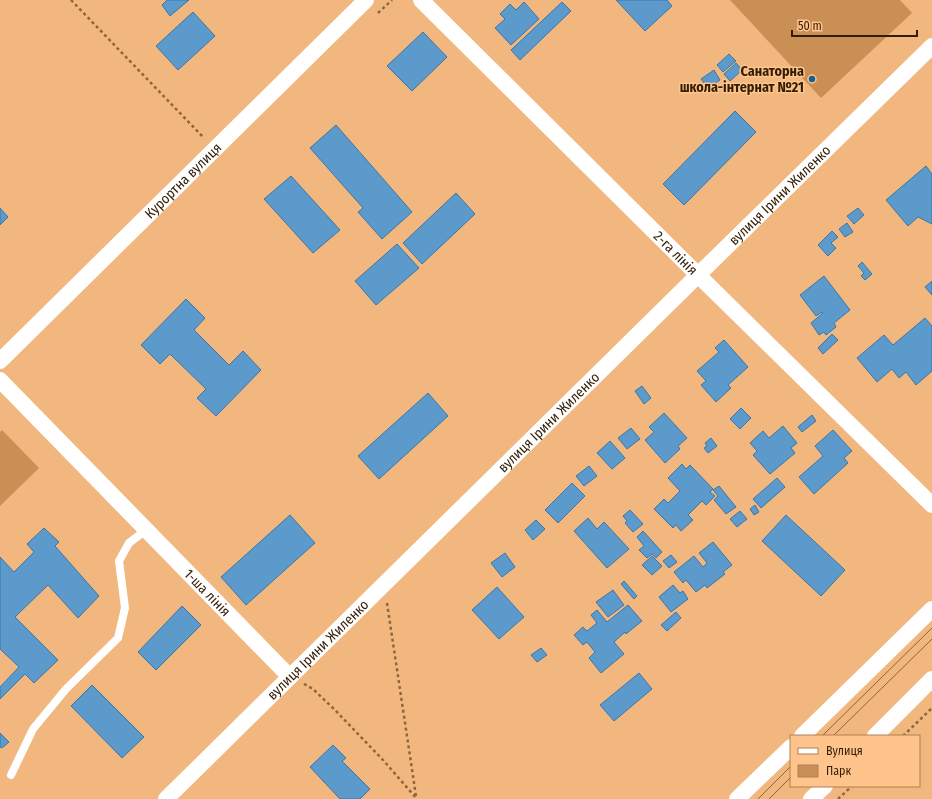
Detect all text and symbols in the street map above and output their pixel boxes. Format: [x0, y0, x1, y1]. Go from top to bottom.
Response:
scale bar [792, 12, 917, 38]
text: 50 m [798, 19, 822, 33]
place label: Санаторна школа-інтернат №21 [680, 63, 804, 96]
marker: Санаторна школа-інтернат №21 [807, 74, 817, 84]
street label: Курортна вулиця [141, 139, 225, 222]
street label: вулиця Ірини Жиленко [726, 142, 834, 249]
street label: 2-га лінія [650, 228, 701, 279]
street label: вулиця Ірини Жиленко [495, 369, 603, 476]
street label: 1-ша лінія [180, 566, 234, 620]
street label: вулиця Ірини Жиленко [264, 596, 372, 704]
legend [790, 735, 920, 787]
text: Вулиця [826, 744, 863, 758]
text: Парк [826, 764, 852, 778]

